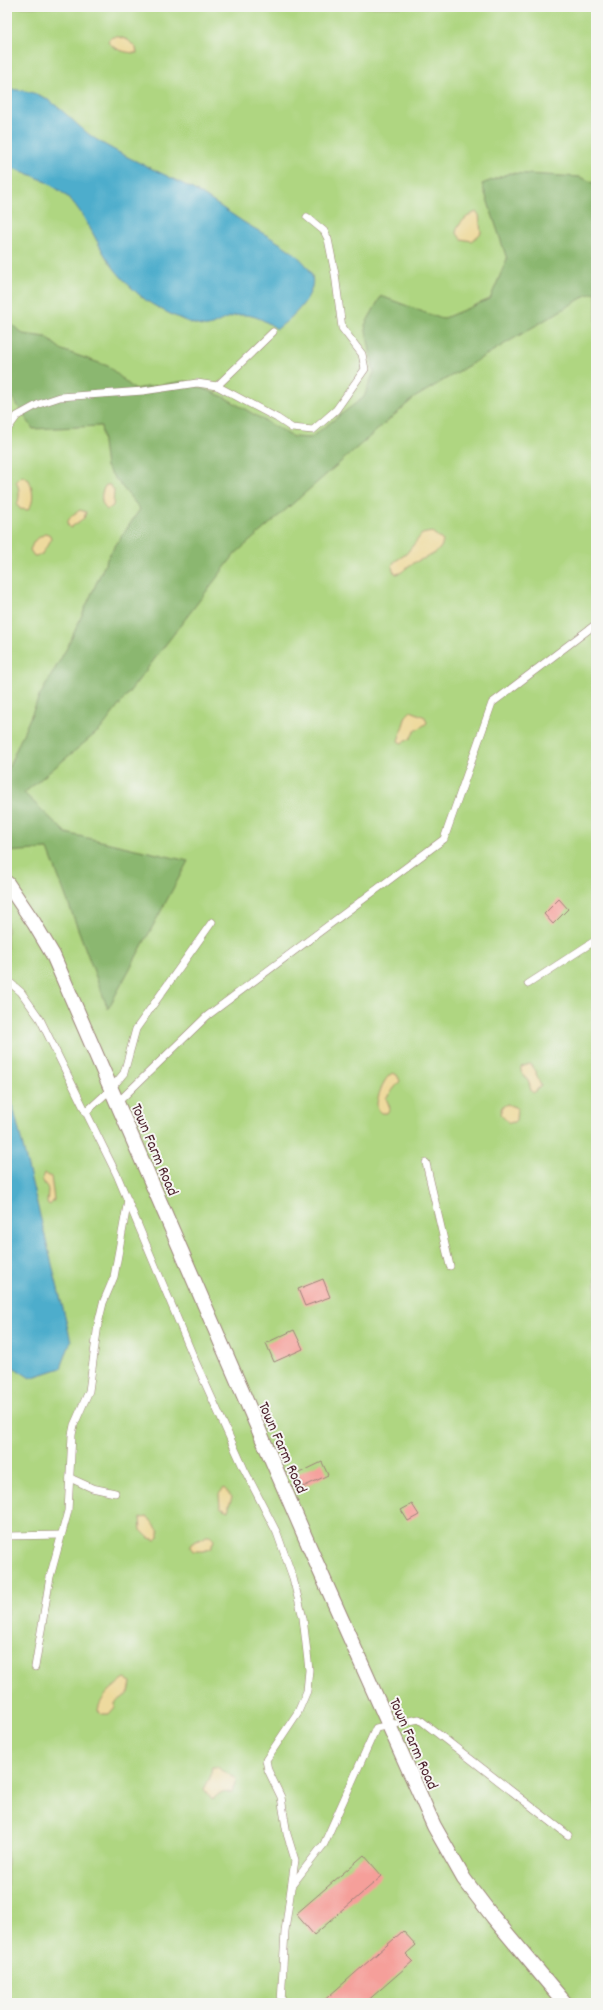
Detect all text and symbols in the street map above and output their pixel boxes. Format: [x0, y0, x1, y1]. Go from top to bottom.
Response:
street label: Town Farm Road [124, 1100, 184, 1200]
street label: Town Farm Road [251, 1398, 312, 1498]
street label: Town Farm Road [382, 1694, 443, 1794]

